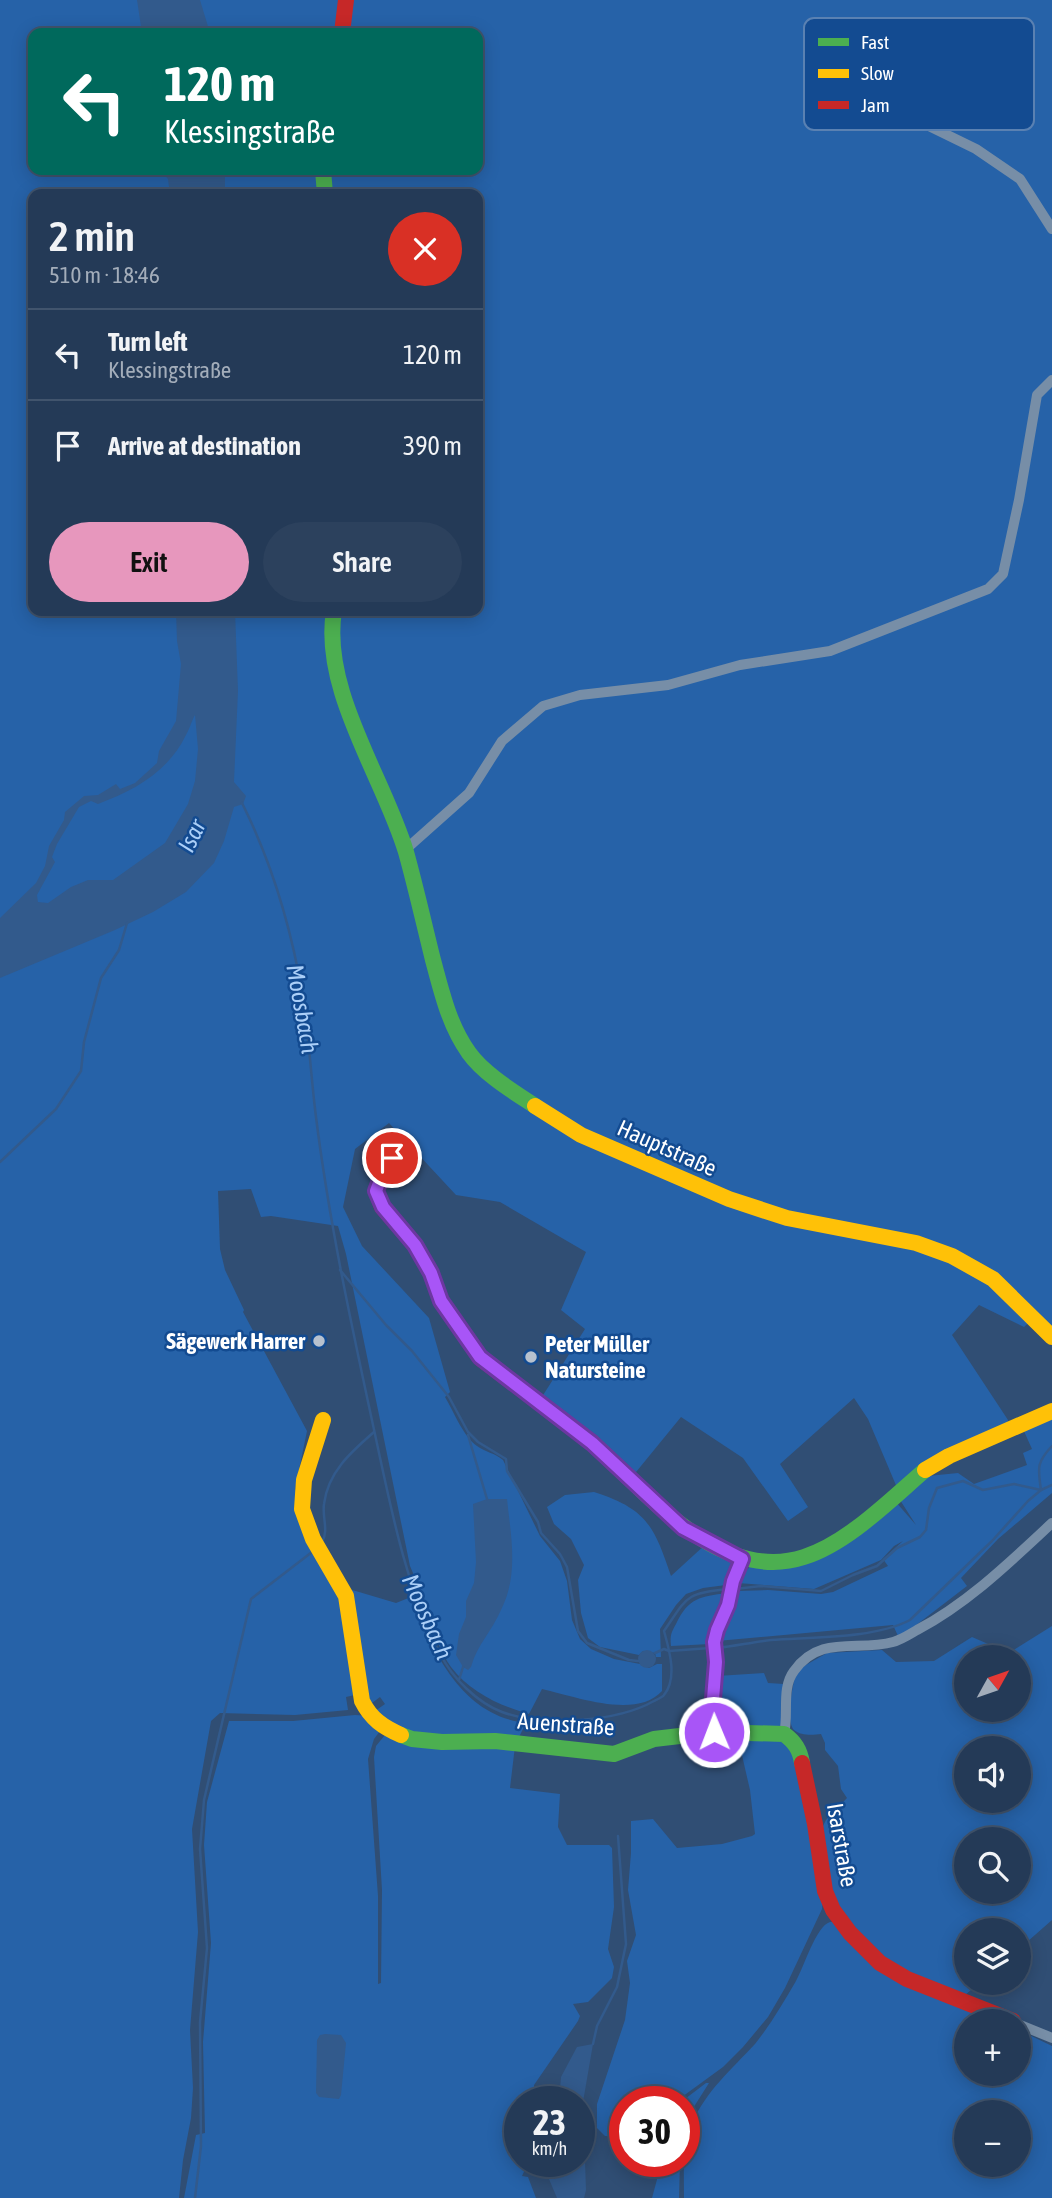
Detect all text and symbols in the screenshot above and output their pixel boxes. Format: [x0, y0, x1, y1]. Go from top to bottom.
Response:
legend [804, 18, 1034, 130]
text: Fast [861, 31, 889, 53]
text: 120 m [164, 55, 275, 111]
icon: left [49, 56, 140, 147]
text: Slow [861, 62, 895, 84]
text: Jam [861, 94, 890, 116]
text: Klessingstraße [164, 113, 335, 150]
text: 2 min [49, 212, 135, 260]
button: close [388, 212, 462, 286]
text: 510 m · 18:46 [49, 262, 160, 288]
text: Turn left [108, 327, 188, 357]
icon: left [49, 336, 87, 374]
text: 120 m [403, 340, 462, 370]
text: Klessingstraße [108, 357, 231, 383]
icon: arrive [49, 427, 87, 465]
text: Arrive at destination [108, 431, 301, 461]
text: 390 m [403, 431, 462, 461]
button: Exit [49, 522, 249, 602]
button: Share [263, 522, 462, 602]
water label: Isar [172, 814, 211, 856]
water label: Moosbach [281, 962, 324, 1056]
street label: Hauptstraße [613, 1115, 721, 1181]
pin [362, 1128, 422, 1188]
icon: arrive [373, 1139, 411, 1177]
place label: Sägewerk Harrer [166, 1328, 306, 1354]
place label: Peter Müller Natursteine [545, 1331, 650, 1383]
marker: Sägewerk Harrer [311, 1333, 327, 1349]
marker: Peter Müller Natursteine [523, 1349, 539, 1365]
water label: Moosbach [397, 1570, 458, 1664]
north arrow [954, 1645, 1031, 1722]
map controls [954, 1645, 1031, 2177]
position arrow [677, 1695, 751, 1769]
street label: Auenstraße [517, 1708, 615, 1740]
button: sound [954, 1736, 1031, 1813]
street label: Isarstraße [822, 1801, 862, 1889]
button: search [954, 1827, 1031, 1904]
button: layers [954, 1918, 1031, 1995]
button: + [954, 2009, 1031, 2086]
speed limit sign: 30 [609, 2086, 700, 2177]
button: − [954, 2100, 1031, 2177]
text: 23 [533, 2102, 566, 2142]
text: km/h [532, 2138, 567, 2159]

